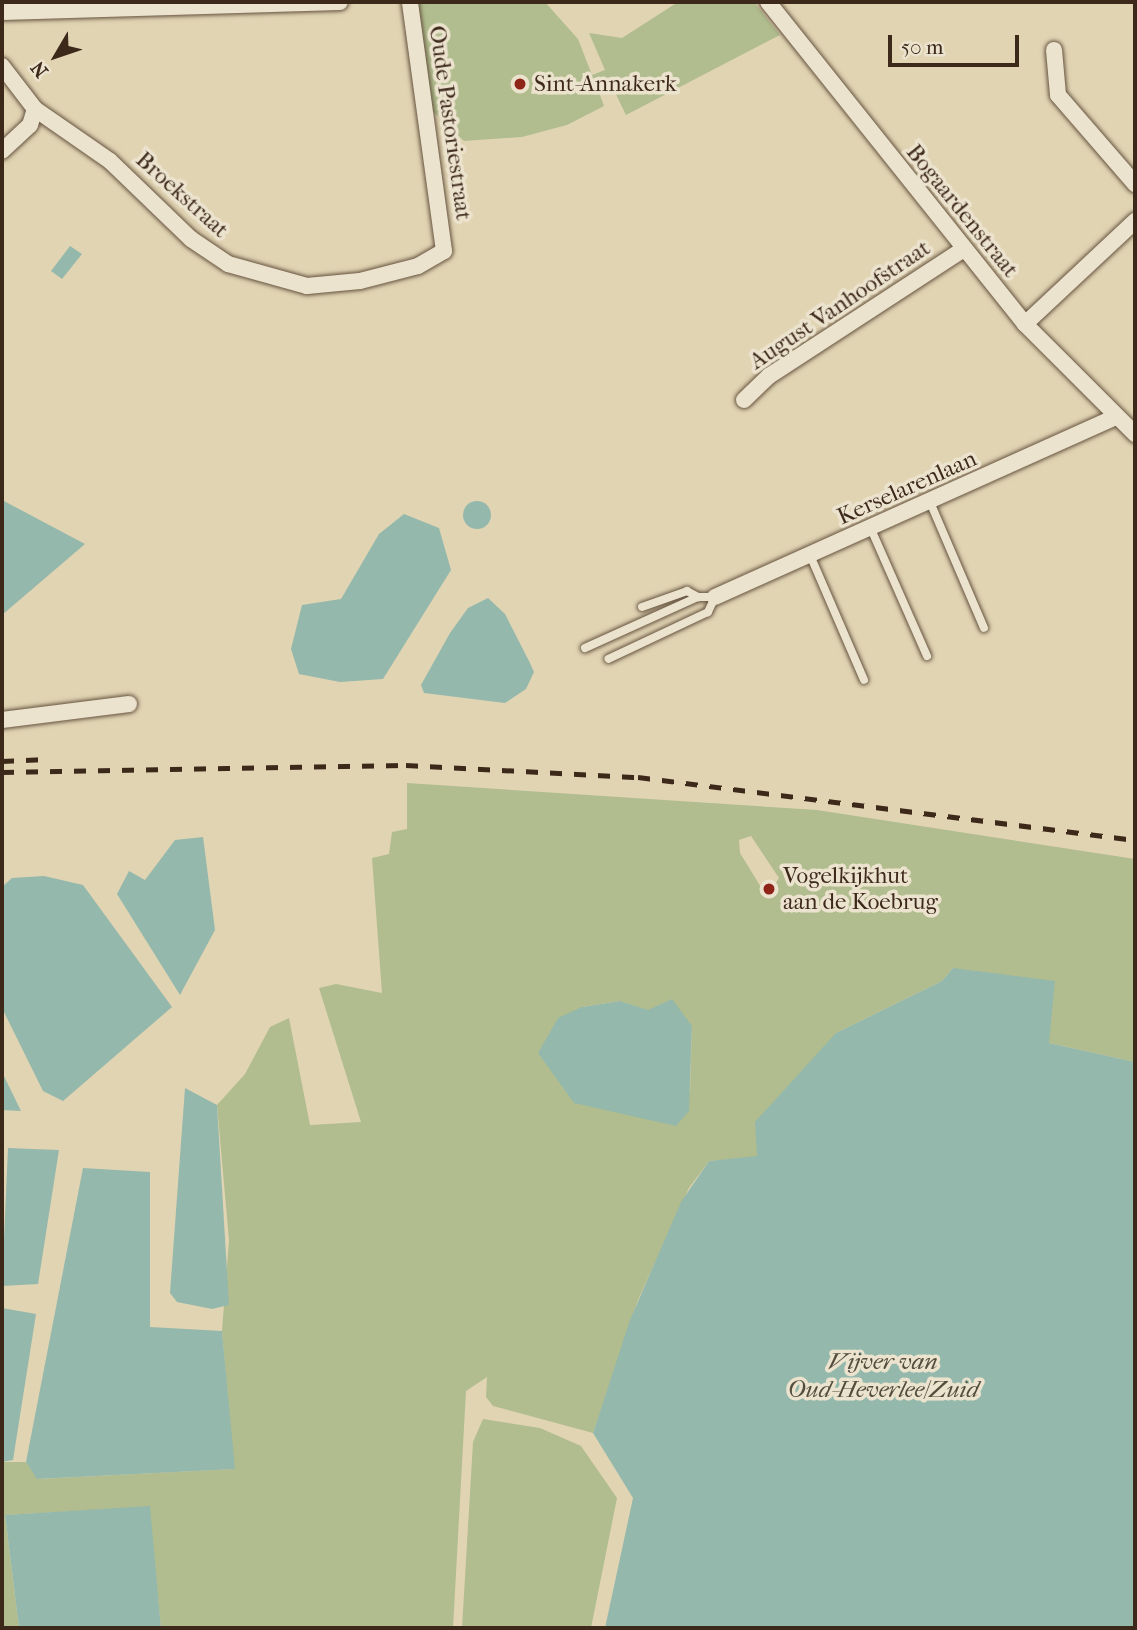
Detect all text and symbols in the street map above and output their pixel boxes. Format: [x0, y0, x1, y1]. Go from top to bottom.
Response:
north arrow [21, 21, 91, 91]
scale bar [892, 21, 1023, 65]
street label: Oude Pastoriestraat [423, 24, 477, 222]
text: 50 m [901, 35, 944, 59]
text: N [27, 57, 53, 82]
place label: Sint-Annakerk [534, 70, 677, 98]
marker: Sint-Annakerk [512, 76, 528, 92]
street label: Bogaardenstraat [900, 139, 1024, 283]
street label: Broekstraat [130, 146, 234, 244]
street label: August Vanhoofstraat [744, 234, 936, 376]
street label: Kerselarenlaan [833, 445, 981, 531]
place label: Vogelkijkhut aan de Koebrug [783, 862, 938, 916]
marker: Vogelkijkhut aan de Koebrug [761, 881, 777, 897]
water label: Vijver van Oud-Heverlee/Zuid [787, 1348, 979, 1404]

